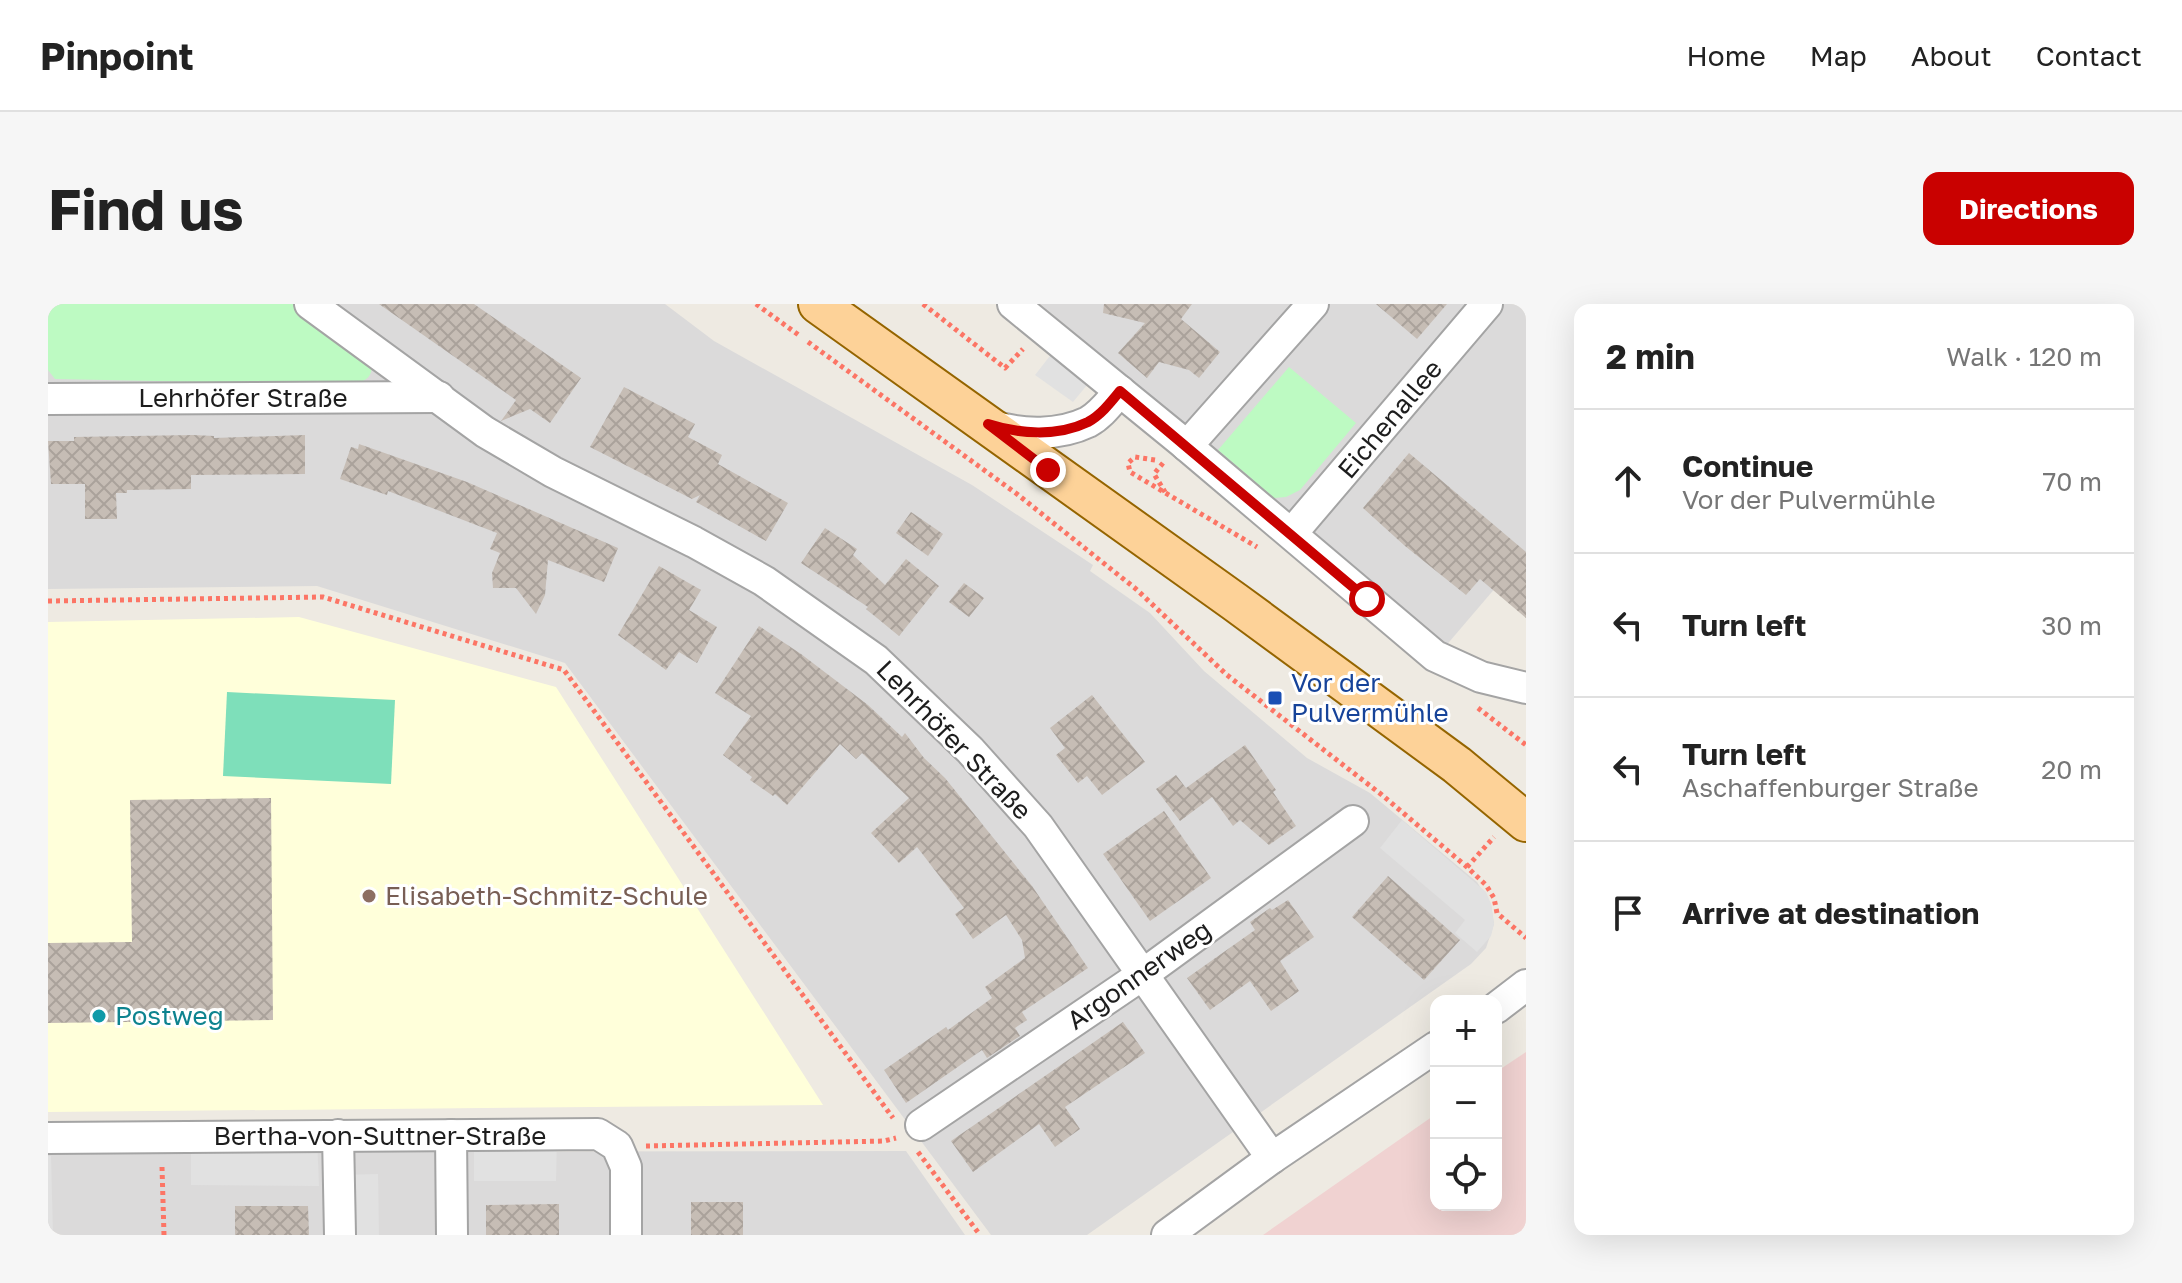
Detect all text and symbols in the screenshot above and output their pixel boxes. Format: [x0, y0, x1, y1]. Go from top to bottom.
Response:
text: Pinpoint [40, 33, 194, 78]
text: Home [1687, 39, 1766, 72]
text: Map [1810, 39, 1867, 72]
text: About [1911, 39, 1992, 72]
text: Contact [2036, 39, 2142, 72]
button: Directions [1923, 172, 2134, 245]
text: Find us [48, 175, 244, 242]
text: 2 min [1606, 336, 1695, 376]
text: Walk · 120 m [1946, 341, 2102, 372]
street label: Eichenallee [1331, 353, 1448, 484]
street label: Lehrhöfer Straße [138, 382, 348, 413]
text: Continue [1682, 448, 1813, 484]
route end [1030, 452, 1066, 488]
icon: ahead [1606, 459, 1650, 503]
text: 70 m [2043, 466, 2102, 497]
text: Vor der Pulvermühle [1682, 484, 1936, 515]
route start [1349, 581, 1385, 617]
icon: left [1606, 603, 1650, 647]
text: Turn left [1682, 607, 1807, 643]
text: 30 m [2041, 610, 2102, 641]
street label: Lehrhöfer Straße [871, 654, 1038, 826]
place label: Vor der Pulvermühle [1291, 667, 1449, 728]
marker: Vor der Pulvermühle [1266, 689, 1284, 707]
text: Turn left [1682, 736, 1807, 772]
icon: left [1606, 747, 1650, 791]
text: 20 m [2041, 754, 2102, 785]
text: Aschaffenburger Straße [1682, 772, 1979, 803]
place label: Elisabeth-Schmitz-Schule [385, 880, 708, 911]
marker: Elisabeth-Schmitz-Schule [360, 887, 378, 905]
icon: arrive [1606, 891, 1650, 935]
text: Arrive at destination [1682, 895, 1979, 931]
street label: Argonnerweg [1061, 914, 1217, 1036]
map controls [1430, 995, 1502, 1211]
button: + [1430, 995, 1502, 1067]
place label: Postweg [115, 1000, 224, 1031]
marker: Postweg [90, 1007, 108, 1025]
button: − [1430, 1067, 1502, 1139]
street label: Bertha-von-Suttner-Straße [214, 1120, 546, 1151]
button: locate [1430, 1139, 1502, 1211]

